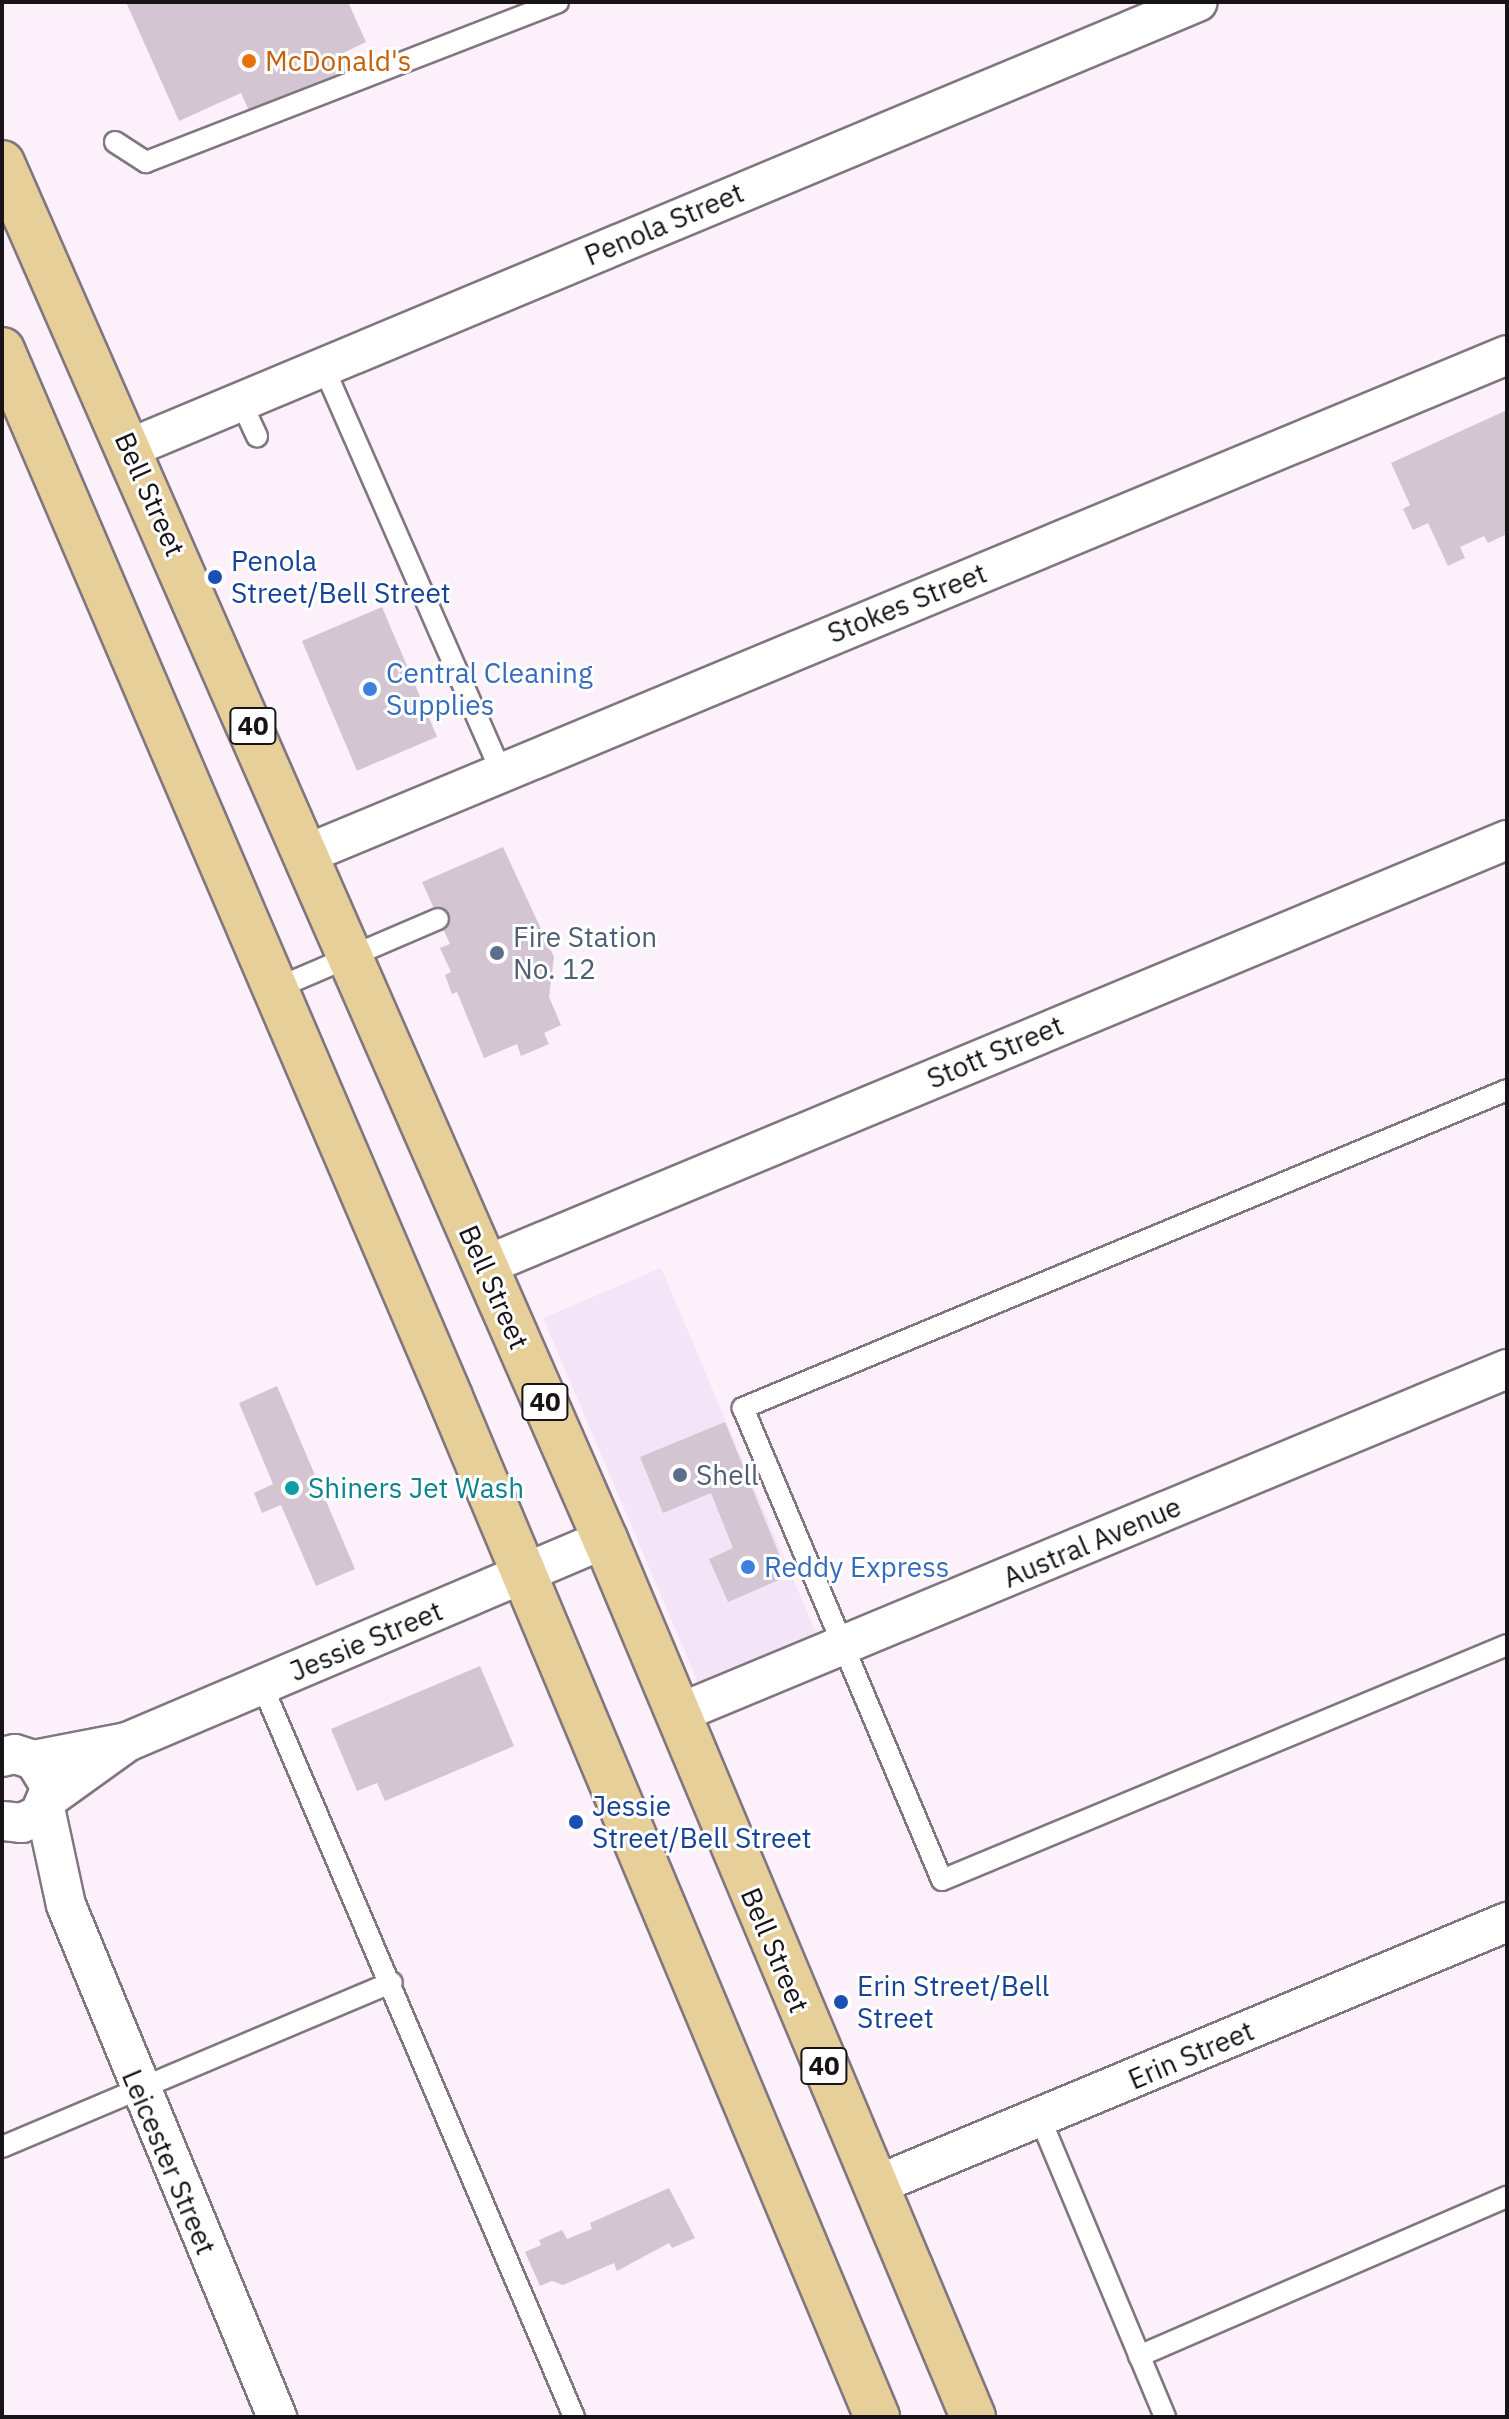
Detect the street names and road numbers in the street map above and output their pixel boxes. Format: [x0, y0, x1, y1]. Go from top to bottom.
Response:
street label: Penola Street [579, 175, 749, 273]
street label: Bell Street [108, 427, 192, 561]
street label: Stokes Street [823, 556, 991, 650]
road number: 40 [229, 704, 277, 748]
street label: Stott Street [922, 1008, 1068, 1096]
street label: Bell Street [452, 1220, 536, 1354]
road number: 40 [521, 1380, 569, 1424]
street label: Austral Avenue [998, 1489, 1186, 1595]
street label: Jessie Street [285, 1594, 447, 1688]
street label: Bell Street [734, 1883, 816, 2017]
street label: Erin Street [1123, 2014, 1259, 2096]
road number: 40 [800, 2044, 848, 2088]
street label: Leicester Street [115, 2064, 223, 2260]

